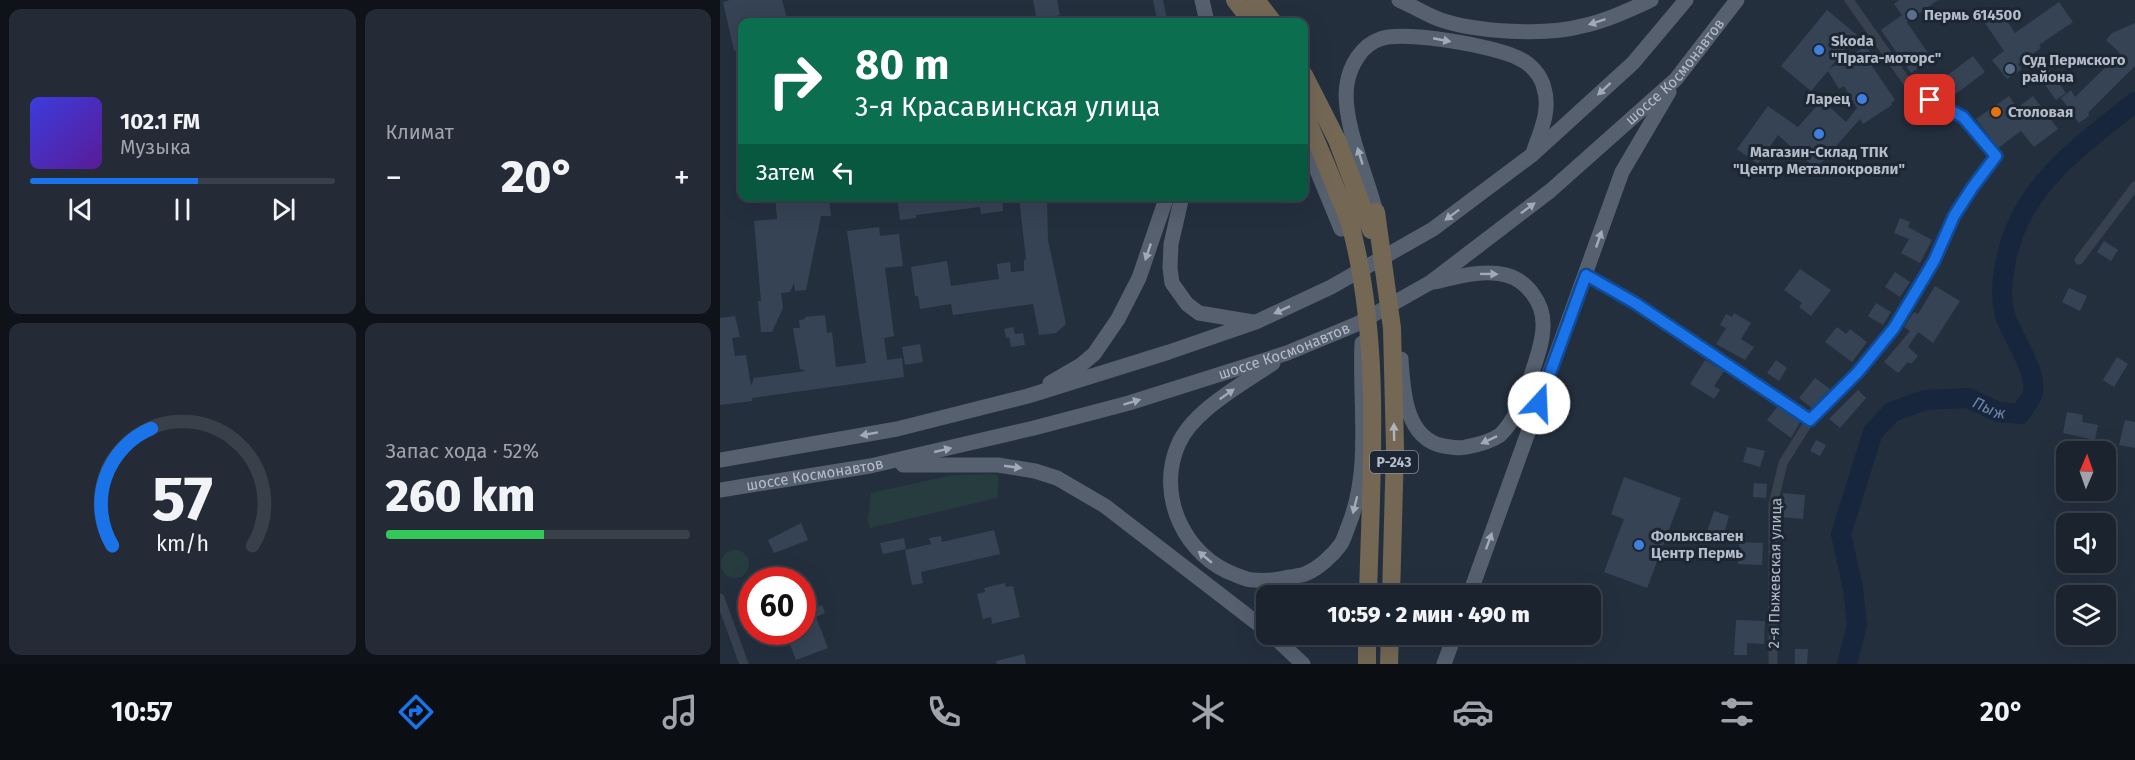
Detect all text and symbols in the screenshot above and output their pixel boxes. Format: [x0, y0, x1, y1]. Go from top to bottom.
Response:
place label: Пермь 614500 [1924, 6, 2021, 24]
marker: Пермь 614500 [1905, 8, 1919, 22]
street label: шоссе Космонавтов [1621, 15, 1728, 129]
one-way arrow [1588, 17, 1606, 27]
place label: Skoda "Прага-моторс" [1831, 32, 1941, 67]
one-way arrow [1433, 36, 1452, 45]
text: 80 m [855, 40, 949, 90]
icon: right [756, 42, 834, 120]
marker: Skoda "Прага-моторс" [1812, 43, 1826, 57]
place label: Суд Пермского района [2022, 51, 2126, 86]
marker: Суд Пермского района [2003, 62, 2017, 76]
pin [1904, 74, 1955, 125]
one-way arrow [1597, 82, 1612, 95]
icon: arrive [1913, 83, 1946, 116]
place label: Ларец [1806, 90, 1850, 108]
text: 3-я Красавинская улица [855, 91, 1161, 123]
marker: Ларец [1855, 92, 1869, 106]
place label: Столовая [2008, 103, 2073, 121]
marker: Столовая [1989, 105, 2003, 119]
text: 102.1 FM [120, 108, 200, 135]
text: Климат [386, 120, 454, 144]
marker: Магазин-Склад ТПК "Центр Металлокровли" [1812, 127, 1826, 141]
text: Музыка [120, 135, 191, 159]
place label: Магазин-Склад ТПК "Центр Металлокровли" [1733, 143, 1905, 178]
one-way arrow [1355, 147, 1364, 165]
text: 20° [501, 150, 575, 204]
icon: left [827, 156, 860, 189]
text: − [386, 158, 402, 198]
text: + [674, 158, 690, 198]
text: Затем [756, 159, 815, 186]
icon: previous [64, 193, 97, 226]
icon: pause [166, 193, 199, 226]
icon: next [267, 193, 300, 226]
one-way arrow [1520, 203, 1535, 215]
one-way arrow [1444, 209, 1460, 222]
one-way arrow [1594, 230, 1604, 248]
one-way arrow [1143, 243, 1153, 261]
one-way arrow [1480, 269, 1499, 279]
one-way arrow [1273, 306, 1291, 315]
street label: шоссе Космонавтов [1216, 319, 1353, 383]
position arrow [1507, 371, 1571, 435]
one-way arrow [1219, 388, 1235, 400]
water label: Пыж [1970, 392, 2006, 422]
one-way arrow [1123, 397, 1141, 406]
one-way arrow [1389, 423, 1399, 442]
one-way arrow [859, 429, 878, 438]
one-way arrow [1480, 435, 1497, 444]
text: Запас хода · 52% [386, 439, 539, 463]
north arrow [2056, 441, 2116, 501]
map controls [2056, 441, 2116, 645]
one-way arrow [934, 444, 952, 454]
road number: Р-243 [1370, 451, 1418, 473]
street label: шоссе Космонавтов [745, 454, 885, 495]
text: 57 [152, 462, 213, 537]
one-way arrow [1003, 462, 1022, 471]
text: 260 km [386, 469, 535, 523]
one-way arrow [1350, 496, 1360, 515]
street label: 2-я Пыжевская улица [1765, 497, 1785, 649]
button: sound [2056, 513, 2116, 573]
place label: Фольксваген Центр Пермь [1651, 527, 1744, 562]
text: km/h [156, 531, 209, 557]
one-way arrow [1485, 531, 1495, 549]
marker: Фольксваген Центр Пермь [1632, 538, 1646, 552]
one-way arrow [1197, 550, 1213, 563]
speed limit sign: 60 [738, 567, 816, 645]
button: layers [2056, 585, 2116, 645]
text: 10:59 · 2 мин · 490 m [1327, 601, 1530, 628]
icon: directions [395, 691, 437, 733]
icon: music [659, 691, 701, 733]
icon: phone [923, 691, 965, 733]
icon: climate [1187, 691, 1229, 733]
icon: car [1452, 691, 1494, 733]
icon: filters [1716, 691, 1758, 733]
text: 10:57 [111, 696, 172, 728]
text: 20° [1980, 696, 2024, 728]

